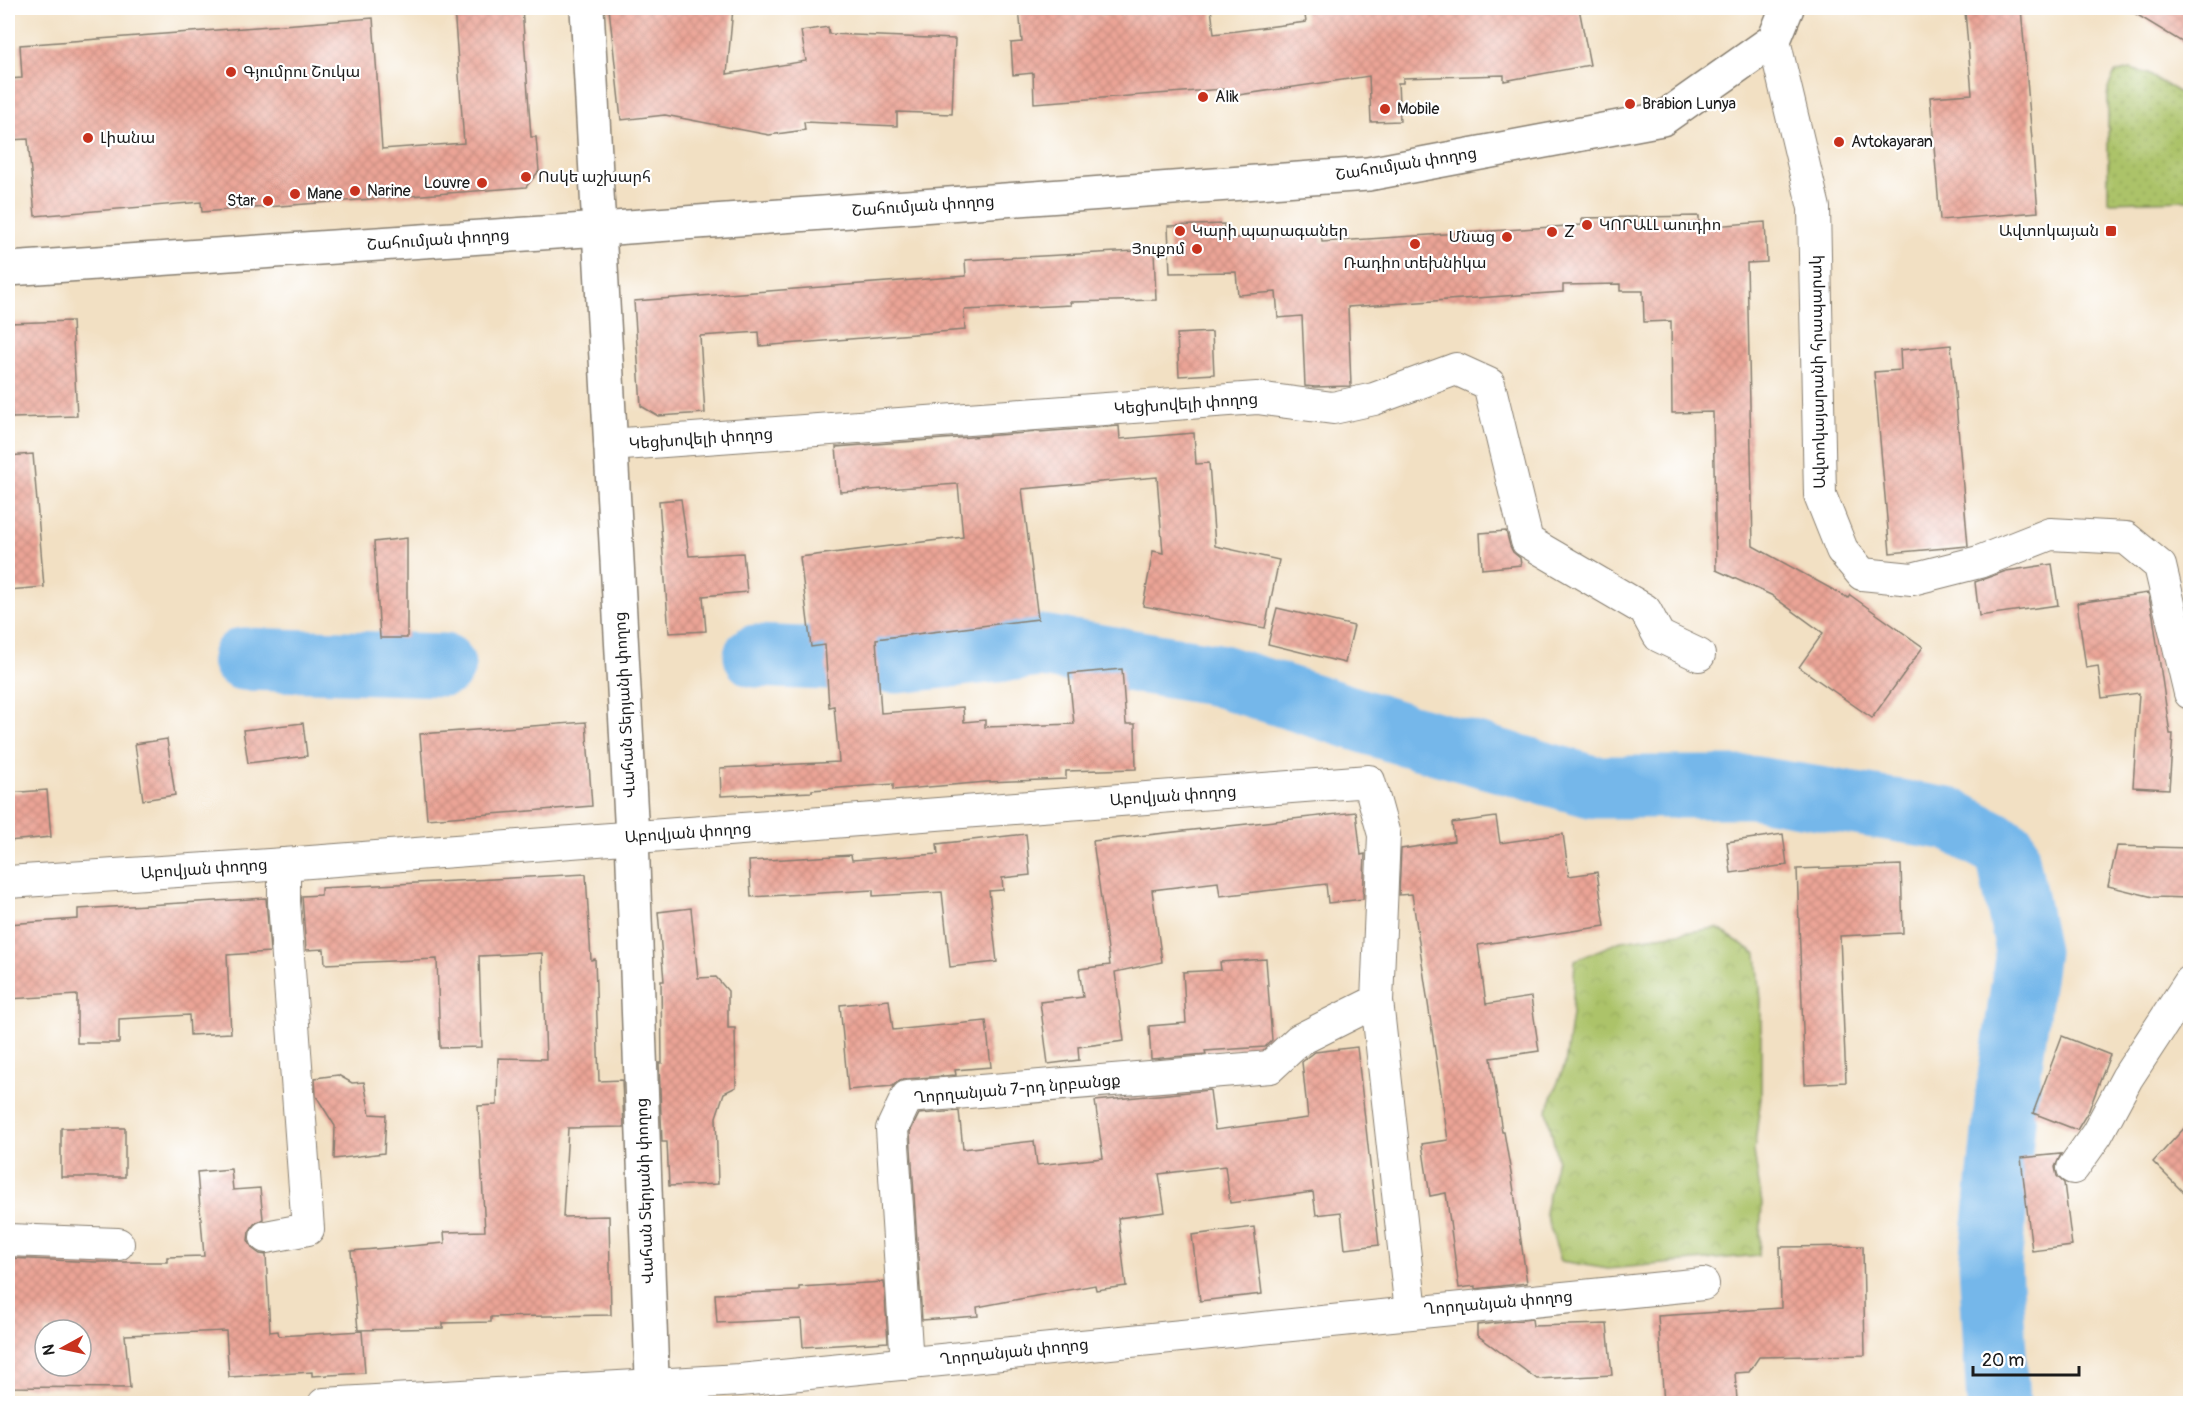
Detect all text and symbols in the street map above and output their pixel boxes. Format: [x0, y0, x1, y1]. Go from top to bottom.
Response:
place label: Գյումրու Շուկա [243, 62, 360, 82]
marker: Գյումրու Շուկա [224, 65, 238, 79]
place label: Alik [1215, 87, 1239, 107]
marker: Alik [1196, 90, 1210, 104]
place label: Brabion Lunya [1642, 94, 1736, 114]
marker: Brabion Lunya [1623, 97, 1637, 111]
place label: Mobile [1397, 99, 1440, 119]
marker: Mobile [1378, 102, 1392, 116]
place label: Լիանա [100, 128, 155, 148]
marker: Լիանա [81, 131, 95, 145]
place label: Avtokayaran [1851, 132, 1933, 152]
marker: Avtokayaran [1832, 135, 1846, 149]
street label: Շահումյան փողոց [1334, 143, 1478, 185]
place label: Ոսկե աշխարհ [538, 167, 651, 187]
marker: Ոսկե աշխարհ [519, 170, 533, 184]
place label: Louvre [424, 173, 470, 193]
marker: Louvre [475, 176, 489, 190]
place label: Narine [367, 181, 411, 201]
place label: Mane [307, 184, 343, 204]
marker: Narine [348, 184, 362, 198]
marker: Mane [288, 187, 302, 201]
place label: Star [227, 191, 256, 211]
street label: Շահումյան փողոց [851, 191, 995, 221]
marker: Star [261, 194, 275, 208]
place label: ԿՈՐԱԼԼ աուդիո [1599, 215, 1721, 235]
marker: ԿՈՐԱԼԼ աուդիո [1580, 218, 1594, 232]
place label: Կարի պարագաներ [1192, 221, 1348, 241]
place label: Ավտոկայան [1999, 221, 2099, 241]
place label: Z [1564, 222, 1575, 242]
marker: Կարի պարագաներ [1173, 224, 1187, 238]
marker: Ավտոկայան [2104, 224, 2118, 238]
street label: Շահումյան փողոց [366, 225, 510, 255]
marker: Z [1545, 225, 1559, 239]
place label: Մնաց [1449, 227, 1495, 247]
marker: Մնաց [1500, 230, 1514, 244]
marker: Ռադիո տեխնիկա [1408, 237, 1422, 251]
place label: Յուքոմ [1132, 239, 1185, 259]
marker: Յուքոմ [1190, 242, 1204, 256]
place label: Ռադիո տեխնիկա [1343, 253, 1487, 273]
street label: Ավտոկայարանի հրապարակ [1806, 255, 1830, 489]
street label: Կեցխովելի փողոց [1113, 389, 1259, 419]
street label: Կեցխովելի փողոց [628, 424, 774, 454]
street label: Վահան Տերյանի փողոց [610, 611, 640, 799]
street label: Աբովյան փողոց [1109, 782, 1237, 810]
street label: Աբովյան փողոց [624, 819, 752, 847]
street label: Աբովյան փողոց [140, 855, 268, 883]
street label: Ղորղանյան 7-րդ նրբանցք [913, 1070, 1121, 1108]
street label: Վահան Տերյանի փողոց [632, 1097, 658, 1285]
street label: Ղորղանյան փողոց [1422, 1287, 1574, 1319]
north arrow [33, 1318, 93, 1378]
street label: Ղորղանյան փողոց [938, 1334, 1090, 1370]
scale bar [1973, 1339, 2080, 1377]
text: N [38, 1343, 60, 1357]
text: 20 m [1982, 1349, 2024, 1372]

